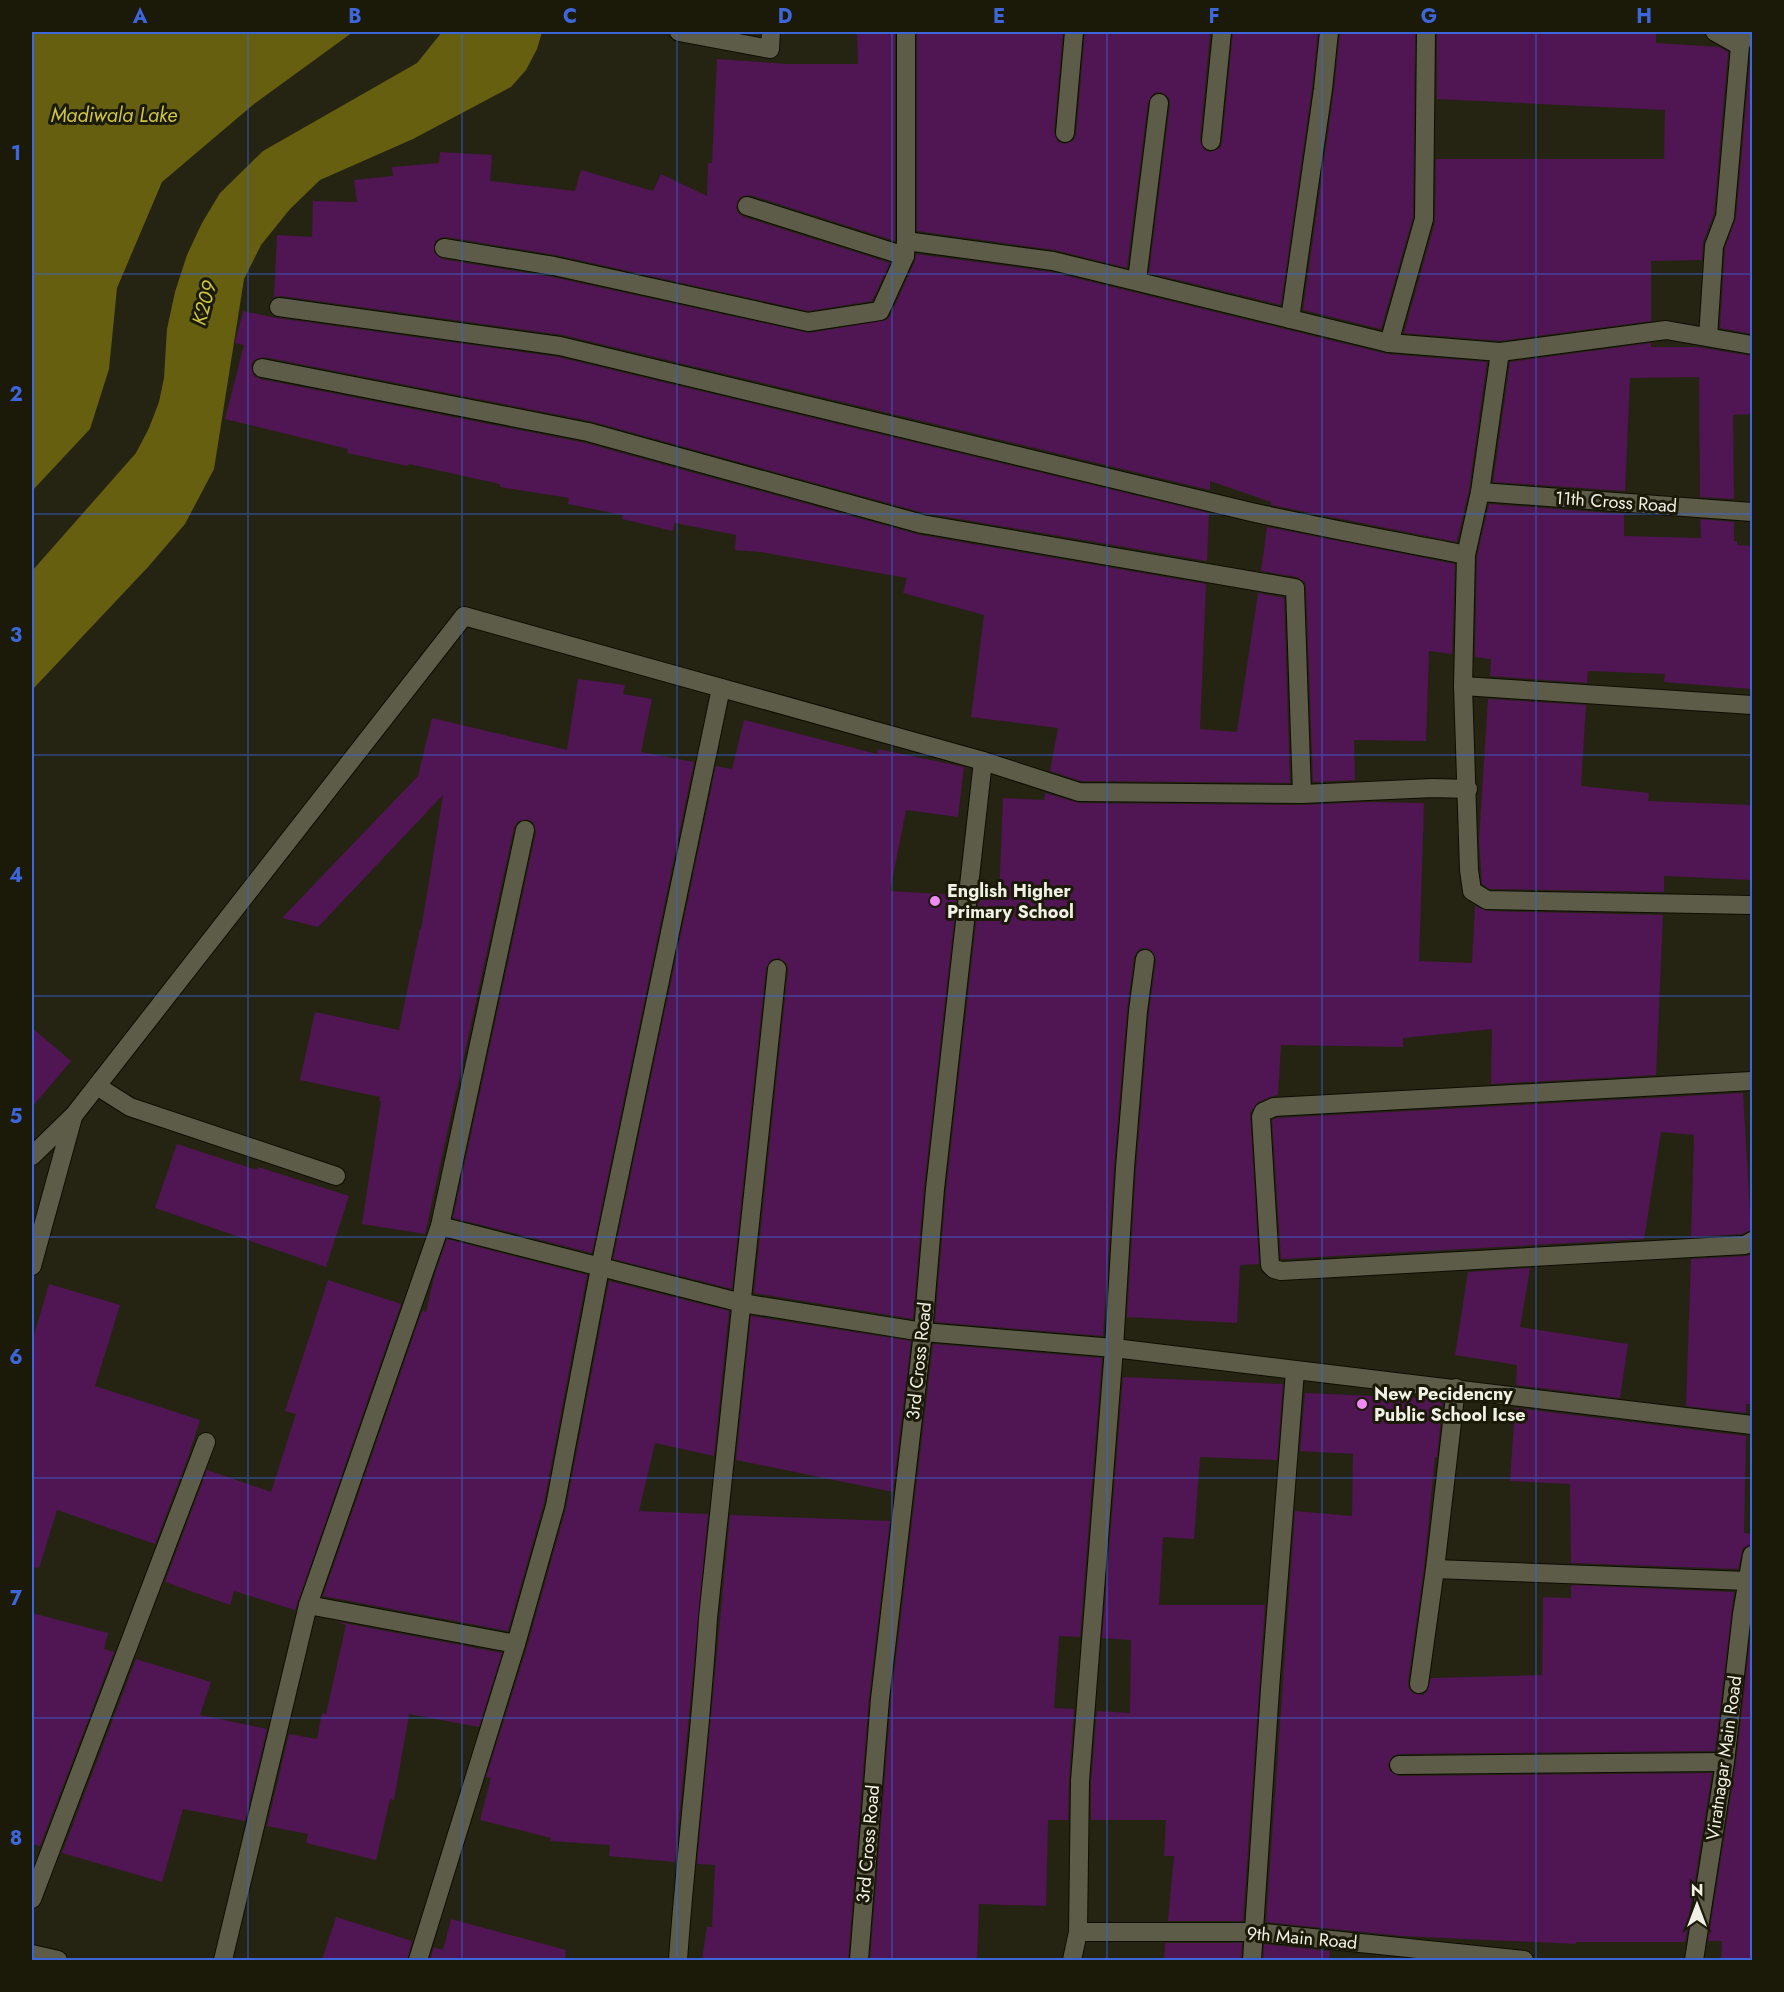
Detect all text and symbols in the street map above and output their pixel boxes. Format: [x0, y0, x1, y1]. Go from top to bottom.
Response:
text: A [132, 2, 148, 31]
text: B [348, 2, 362, 31]
text: C [563, 2, 577, 31]
text: D [778, 2, 792, 31]
text: E [993, 2, 1005, 31]
text: F [1208, 2, 1220, 31]
text: G [1421, 2, 1437, 31]
text: H [1636, 2, 1652, 31]
water label: Madiwala Lake [51, 101, 177, 130]
text: 1 [11, 139, 21, 168]
water label: K209 [185, 277, 225, 329]
text: 2 [9, 380, 23, 409]
street label: 11th Cross Road [1554, 485, 1678, 519]
text: 3 [10, 621, 22, 650]
text: 4 [9, 861, 23, 890]
place label: English Higher Primary School [947, 878, 1074, 925]
marker: English Higher Primary School [928, 894, 942, 908]
text: 5 [10, 1102, 23, 1131]
street label: 3rd Cross Road [900, 1301, 938, 1421]
text: 6 [9, 1343, 23, 1372]
place label: New Pecidencny Public School Icse [1374, 1381, 1526, 1428]
marker: New Pecidencny Public School Icse [1355, 1397, 1369, 1411]
text: 7 [10, 1584, 23, 1613]
street label: Viratnagar Main Road [1700, 1674, 1748, 1842]
street label: 3rd Cross Road [850, 1784, 886, 1904]
text: 8 [10, 1824, 22, 1853]
north arrow [1667, 1875, 1727, 1935]
text: N [1691, 1879, 1703, 1902]
street label: 9th Main Road [1246, 1920, 1358, 1956]

